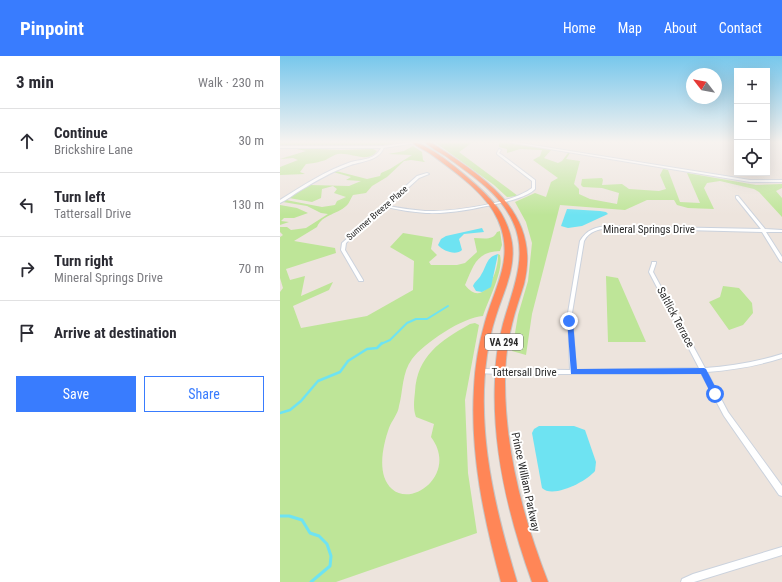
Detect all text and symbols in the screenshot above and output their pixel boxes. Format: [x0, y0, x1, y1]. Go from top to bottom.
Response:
text: Pinpoint [20, 17, 84, 40]
text: Home [563, 20, 596, 36]
text: Map [618, 20, 642, 36]
text: About [664, 20, 697, 36]
text: Contact [719, 20, 762, 36]
north arrow [686, 68, 722, 104]
map controls [734, 68, 770, 176]
button: + [734, 68, 770, 104]
text: 3 min [16, 72, 54, 92]
text: Walk · 230 m [198, 75, 264, 90]
button: − [734, 104, 770, 140]
text: Continue [54, 124, 108, 142]
icon: ahead [16, 130, 38, 152]
text: 30 m [238, 133, 264, 148]
button: locate [734, 140, 770, 176]
text: Brickshire Lane [54, 142, 133, 157]
street label: Summer Breeze Place [344, 184, 410, 242]
text: Turn left [54, 188, 105, 206]
icon: left [16, 194, 38, 216]
text: 130 m [232, 197, 264, 212]
text: Tattersall Drive [54, 206, 131, 221]
street label: Mineral Springs Drive [603, 223, 695, 236]
text: Turn right [54, 252, 113, 270]
icon: right [16, 258, 38, 280]
text: 70 m [238, 261, 264, 276]
text: Mineral Springs Drive [54, 270, 163, 285]
street label: Saltlick Terrace [654, 285, 697, 350]
route end [560, 312, 578, 330]
icon: arrive [16, 322, 38, 344]
text: Arrive at destination [54, 324, 177, 342]
road number: VA 294 [485, 334, 523, 350]
street label: Tattersall Drive [491, 366, 557, 379]
button: Save [16, 376, 136, 412]
button: Share [144, 376, 264, 412]
route start [706, 385, 724, 403]
street label: Prince William Parkway [509, 431, 542, 533]

